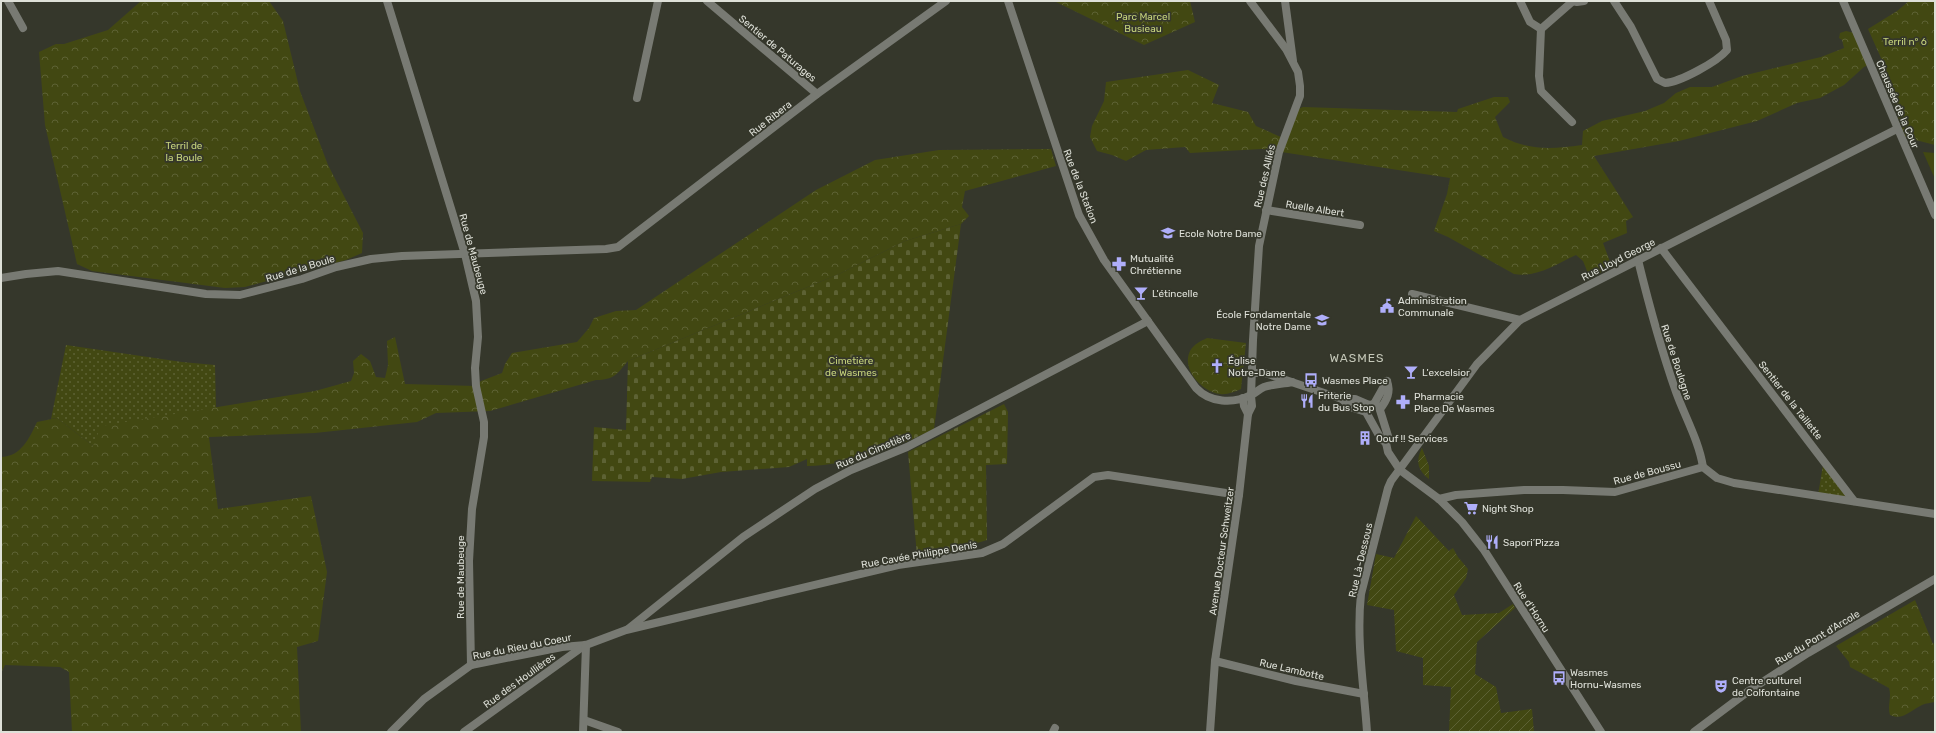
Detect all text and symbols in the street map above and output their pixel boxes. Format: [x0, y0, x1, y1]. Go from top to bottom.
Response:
park label: Parc Marcel Busieau [1116, 11, 1170, 35]
street label: Sentier de Paturages [736, 13, 819, 85]
park label: Terril n° 6 [1883, 36, 1927, 48]
street label: Chaussée de la Cour [1873, 58, 1921, 151]
street label: Rue Ribera [747, 99, 794, 139]
park label: Terril de la Boule [166, 140, 203, 164]
street label: Rue des Alliés [1252, 144, 1278, 209]
street label: Rue de la Station [1060, 147, 1100, 225]
street label: Ruelle Albert [1285, 198, 1345, 220]
street label: Rue de Maubeuge [456, 212, 490, 296]
school or university icon: Ecole Notre Dame [1160, 225, 1176, 241]
place label: Ecole Notre Dame [1179, 228, 1262, 240]
street label: Rue Lloyd George [1579, 236, 1658, 284]
street label: Rue de la Boule [264, 253, 337, 285]
place label: Mutualité Chrétienne [1130, 253, 1182, 277]
pharmacy icon: Mutualité Chrétienne [1111, 256, 1127, 272]
bar icon: L'étincelle [1133, 285, 1149, 301]
place label: L'étincelle [1152, 288, 1198, 300]
place label: Administration Communale [1398, 295, 1467, 319]
public building icon: Administration Communale [1379, 298, 1395, 314]
place label: École Fondamentale Notre Dame [1216, 309, 1311, 333]
school or university icon: École Fondamentale Notre Dame [1314, 312, 1330, 328]
street label: Rue de Boulogne [1658, 323, 1694, 402]
district label: WASMES [1330, 351, 1384, 365]
park label: Cimetière de Wasmes [825, 355, 877, 379]
place label: Église Notre-Dame [1228, 355, 1286, 379]
church icon: Église Notre-Dame [1209, 358, 1225, 374]
street label: Sentier de la Taillette [1756, 359, 1825, 443]
bar icon: L'excelsior [1403, 364, 1419, 380]
place label: L'excelsior [1422, 367, 1470, 379]
bus stop icon: Wasmes Place [1303, 372, 1319, 388]
place label: Wasmes Place [1322, 375, 1388, 387]
place label: Friterie du Bus Stop [1318, 390, 1375, 414]
place label: Pharmacie Place De Wasmes [1414, 391, 1495, 415]
restaurant icon: Friterie du Bus Stop [1299, 393, 1315, 409]
pharmacy icon: Pharmacie Place De Wasmes [1395, 394, 1411, 410]
street label: Rue du Cimetière [834, 430, 913, 472]
building icon: Oouf !! Services [1357, 430, 1373, 446]
place label: Oouf !! Services [1376, 433, 1448, 445]
street label: Rue de Boussu [1612, 458, 1682, 488]
street label: Avenue Docteur Schweitzer [1207, 486, 1237, 616]
supermarket icon: Night Shop [1463, 500, 1479, 516]
place label: Night Shop [1482, 503, 1534, 515]
street label: Rue Là-Dessous [1347, 522, 1375, 599]
restaurant icon: Sapori’Pizza [1484, 534, 1500, 550]
street label: Rue de Maubeuge [455, 535, 467, 619]
place label: Sapori’Pizza [1503, 537, 1559, 549]
street label: Rue Cavée Philippe Denis [860, 539, 978, 571]
street label: Rue d'Hornu [1510, 580, 1552, 635]
street label: Rue du Pont d'Arcole [1773, 608, 1862, 668]
street label: Rue du Rieu du Coeur [472, 631, 573, 662]
street label: Rue des Houllières [481, 651, 558, 711]
street label: Rue Lambotte [1258, 657, 1326, 683]
place label: Wasmes Hornu-Wasmes [1570, 667, 1641, 691]
bus stop icon: Wasmes Hornu-Wasmes [1551, 670, 1567, 686]
place label: Centre culturel de Colfontaine [1732, 675, 1802, 699]
theatre icon: Centre culturel de Colfontaine [1713, 678, 1729, 694]

